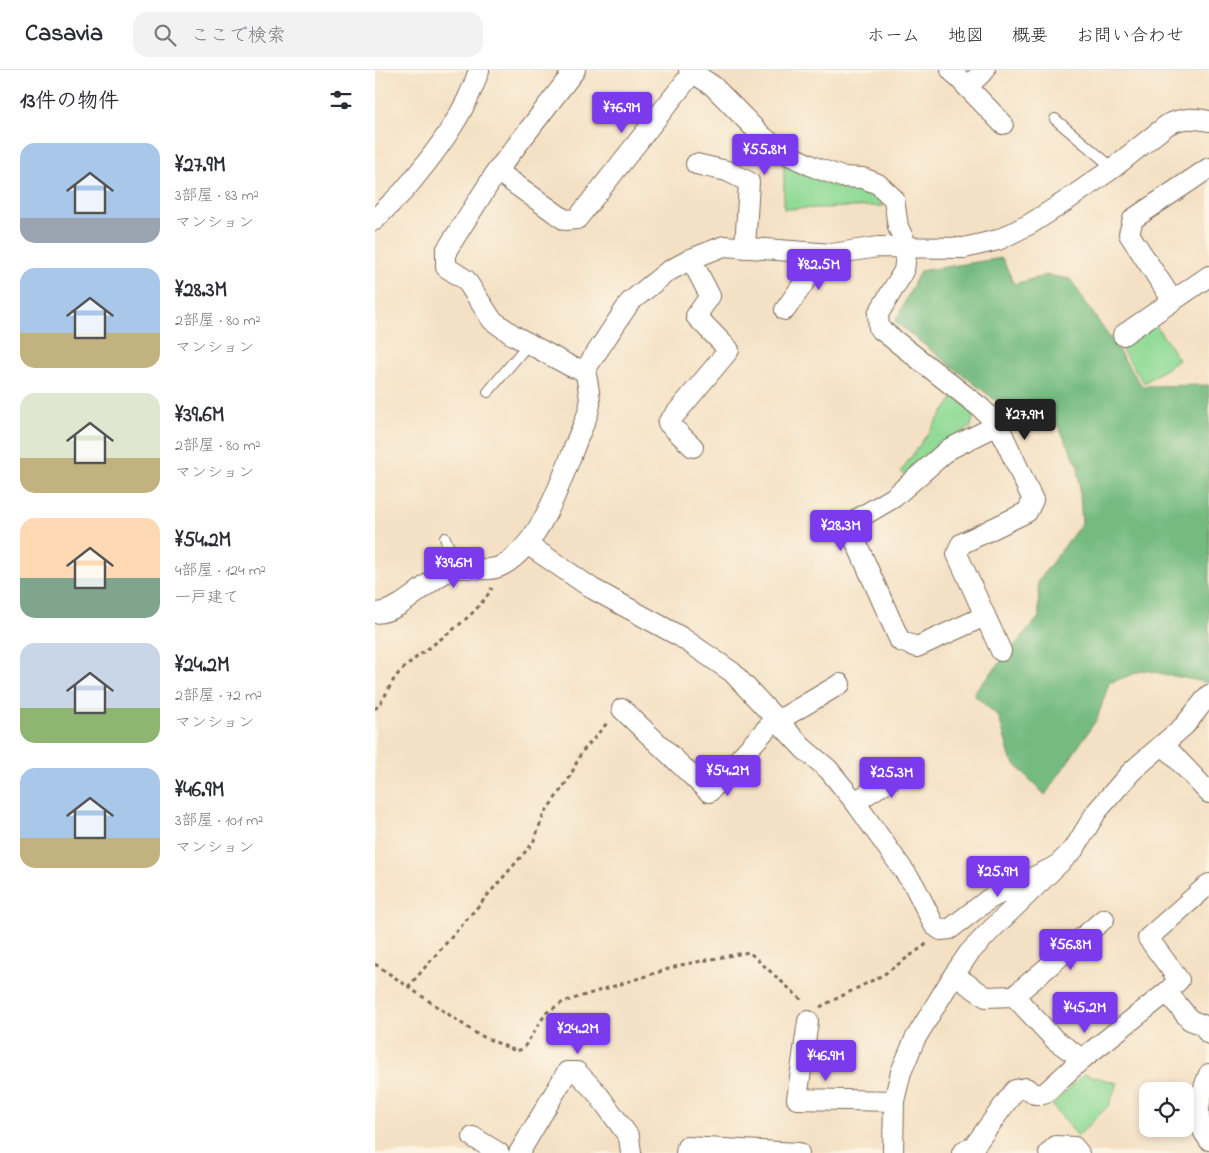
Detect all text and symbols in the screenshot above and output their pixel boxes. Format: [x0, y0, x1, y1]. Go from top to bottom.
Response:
search box [133, 12, 483, 57]
text: Casavia [25, 17, 103, 52]
icon: search [151, 21, 179, 49]
text: ここで検索 [191, 23, 286, 50]
text: ホーム [867, 24, 920, 50]
text: 地図 [948, 24, 984, 50]
text: 概要 [1012, 24, 1048, 50]
text: お問い合わせ [1076, 24, 1184, 50]
icon: filters [327, 86, 355, 114]
text: 13件の物件 [20, 87, 119, 117]
pin: ¥76.9M [581, 92, 663, 134]
text: ¥76.9M [603, 96, 641, 120]
pin: ¥55.8M [724, 134, 806, 176]
text: ¥55.8M [743, 138, 787, 162]
text: ¥27.9M [175, 151, 226, 181]
icon: home [60, 163, 120, 223]
text: 3部屋 · 83 m² [175, 184, 259, 208]
text: マンション [175, 211, 254, 235]
pin: ¥82.5M [778, 248, 860, 291]
text: ¥82.5M [798, 253, 840, 277]
text: ¥28.3M [175, 276, 227, 306]
icon: home [60, 288, 120, 348]
text: 2部屋 · 80 m² [175, 309, 260, 333]
text: マンション [175, 336, 254, 360]
pin: ¥27.9M [984, 398, 1066, 441]
text: ¥39.6M [175, 401, 224, 431]
text: ¥27.9M [1006, 403, 1044, 427]
icon: home [60, 413, 120, 473]
text: 2部屋 · 80 m² [175, 434, 260, 458]
text: マンション [175, 461, 254, 485]
pin: ¥28.3M [800, 510, 882, 552]
text: ¥28.3M [821, 514, 861, 538]
text: ¥54.2M [175, 526, 231, 556]
icon: home [60, 538, 120, 598]
pin: ¥39.6M [413, 546, 495, 589]
text: ¥39.6M [435, 551, 473, 575]
text: 4部屋 · 124 m² [175, 559, 266, 583]
text: 一戸建て [175, 586, 239, 610]
text: ¥24.2M [175, 651, 230, 681]
icon: home [60, 663, 120, 723]
text: 2部屋 · 72 m² [175, 684, 262, 708]
text: マンション [175, 711, 254, 735]
pin: ¥54.2M [687, 754, 769, 797]
pin: ¥25.3M [851, 756, 933, 799]
text: ¥54.2M [707, 759, 749, 783]
text: ¥25.3M [871, 761, 913, 785]
text: ¥46.9M [175, 776, 224, 806]
icon: home [60, 788, 120, 848]
text: 3部屋 · 101 m² [175, 809, 263, 833]
text: マンション [175, 836, 254, 860]
pin: ¥25.9M [957, 856, 1039, 898]
text: ¥25.9M [977, 860, 1019, 884]
pin: ¥56.8M [1030, 928, 1112, 971]
text: ¥56.8M [1050, 933, 1092, 957]
pin: ¥45.2M [1044, 992, 1126, 1034]
text: ¥45.2M [1064, 996, 1106, 1020]
pin: ¥24.2M [537, 1012, 619, 1055]
text: ¥24.2M [557, 1017, 599, 1041]
pin: ¥46.9M [785, 1040, 867, 1082]
text: ¥46.9M [807, 1044, 845, 1068]
map controls [1139, 1082, 1194, 1137]
button: locate [1139, 1082, 1194, 1137]

